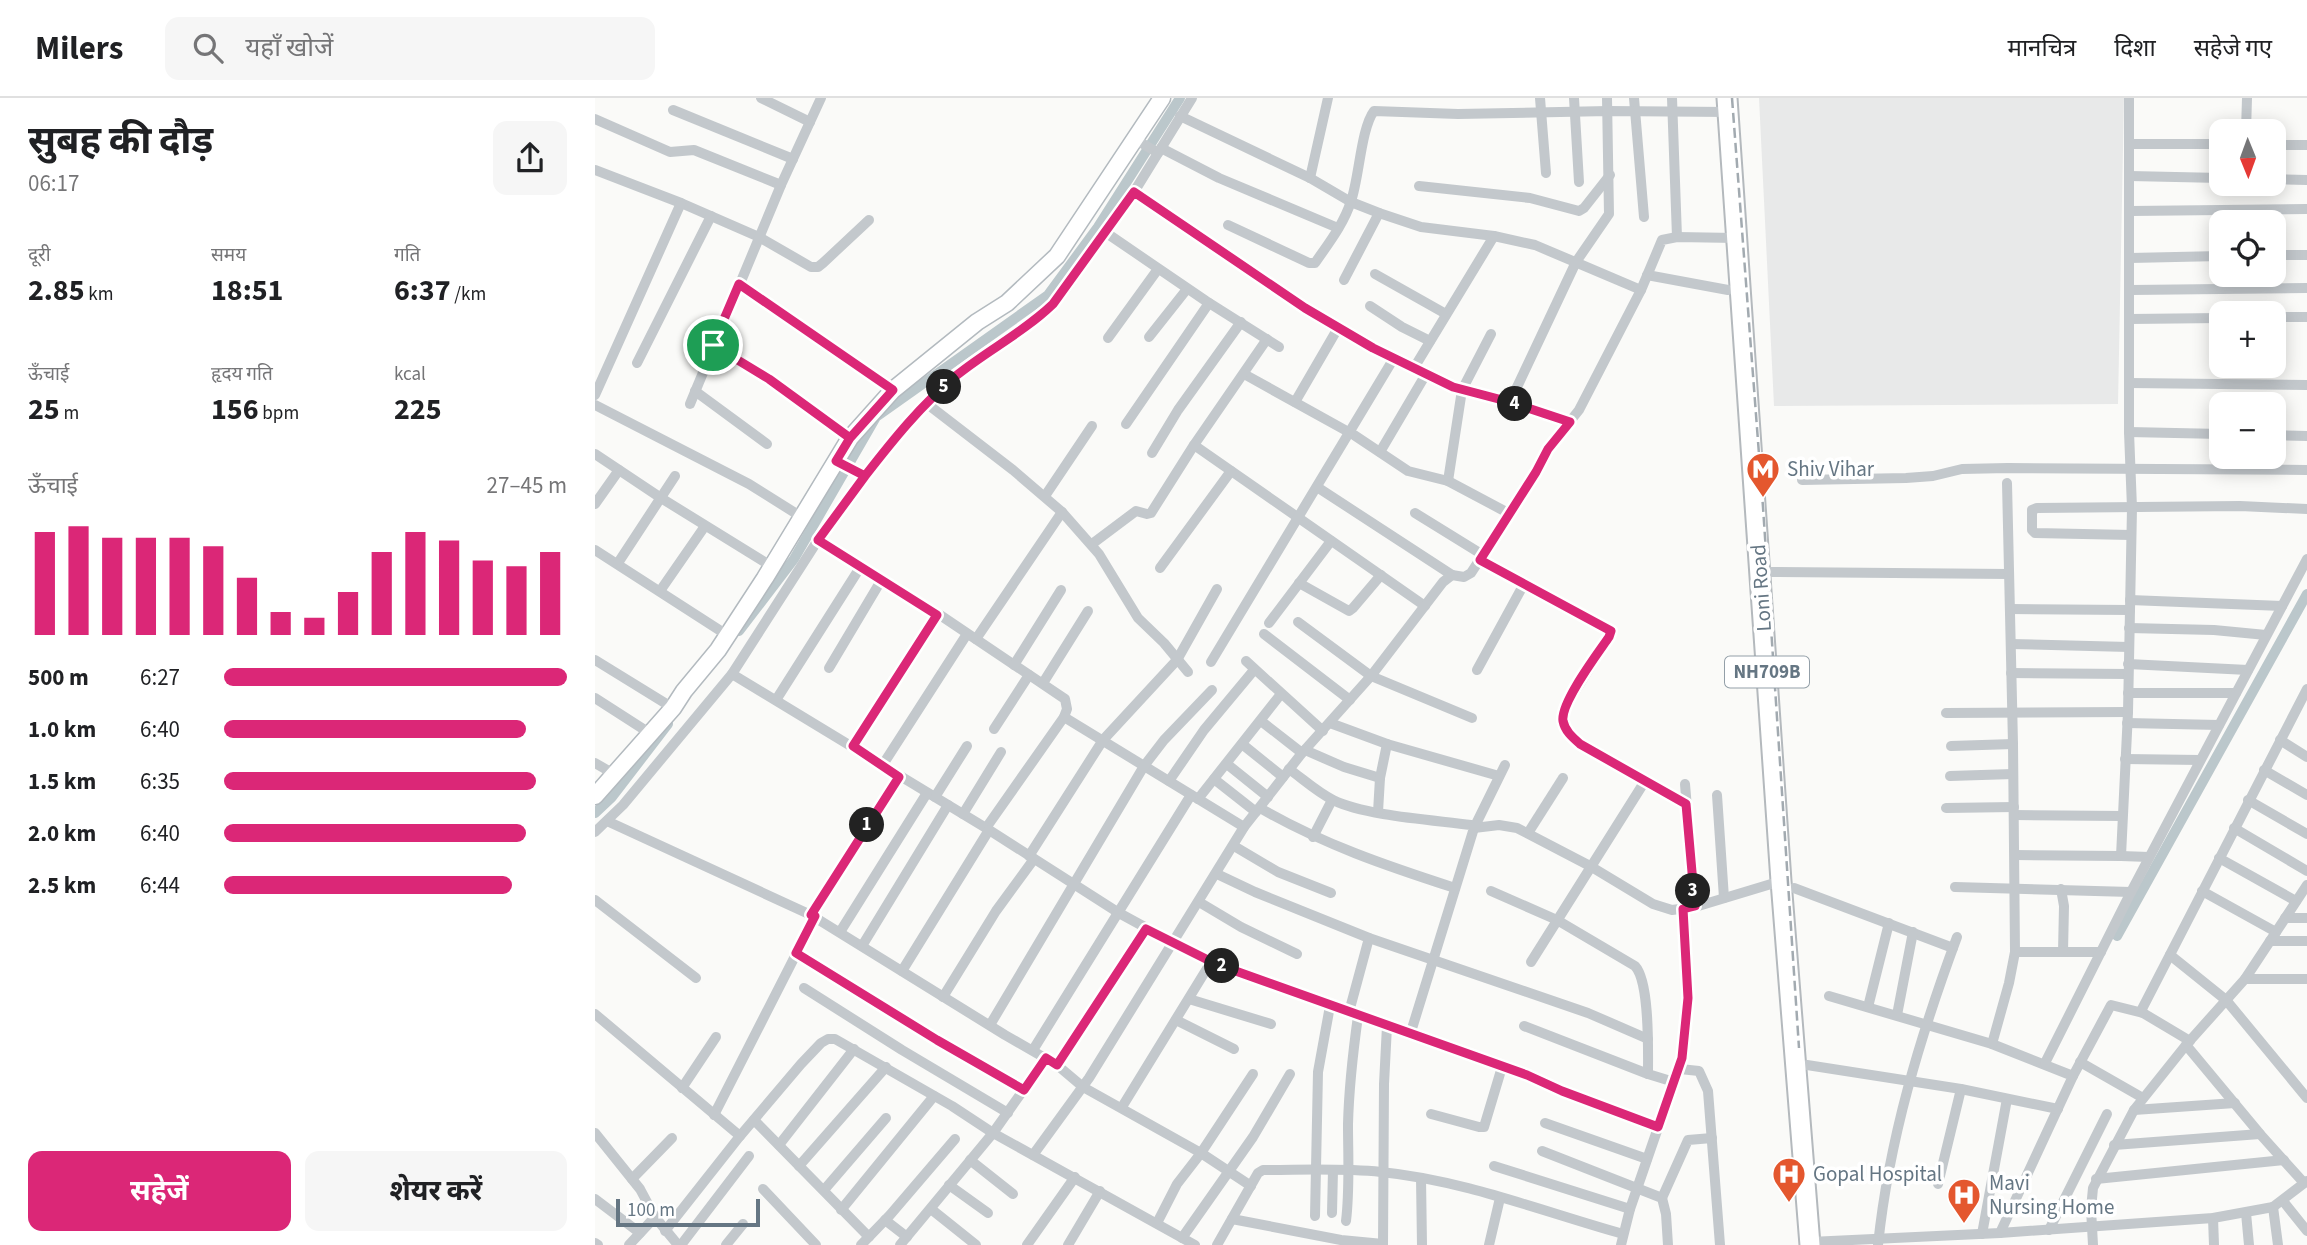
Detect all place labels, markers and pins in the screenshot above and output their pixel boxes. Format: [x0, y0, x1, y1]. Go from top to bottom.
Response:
pin [683, 315, 743, 375]
pin: 5 [927, 370, 961, 404]
pin: 4 [1497, 386, 1532, 422]
metro station icon: Shiv Vihar [1744, 450, 1782, 499]
place label: Shiv Vihar [1787, 454, 1875, 484]
pin: 1 [849, 808, 885, 842]
pin: 3 [1675, 874, 1711, 908]
pin: 2 [1205, 948, 1239, 984]
hospital icon: Gopal Hospital [1770, 1155, 1808, 1204]
place label: Gopal Hospital [1813, 1159, 1942, 1189]
place label: Mavi Nursing Home [1989, 1168, 2114, 1222]
hospital icon: Mavi Nursing Home [1945, 1176, 1983, 1225]

